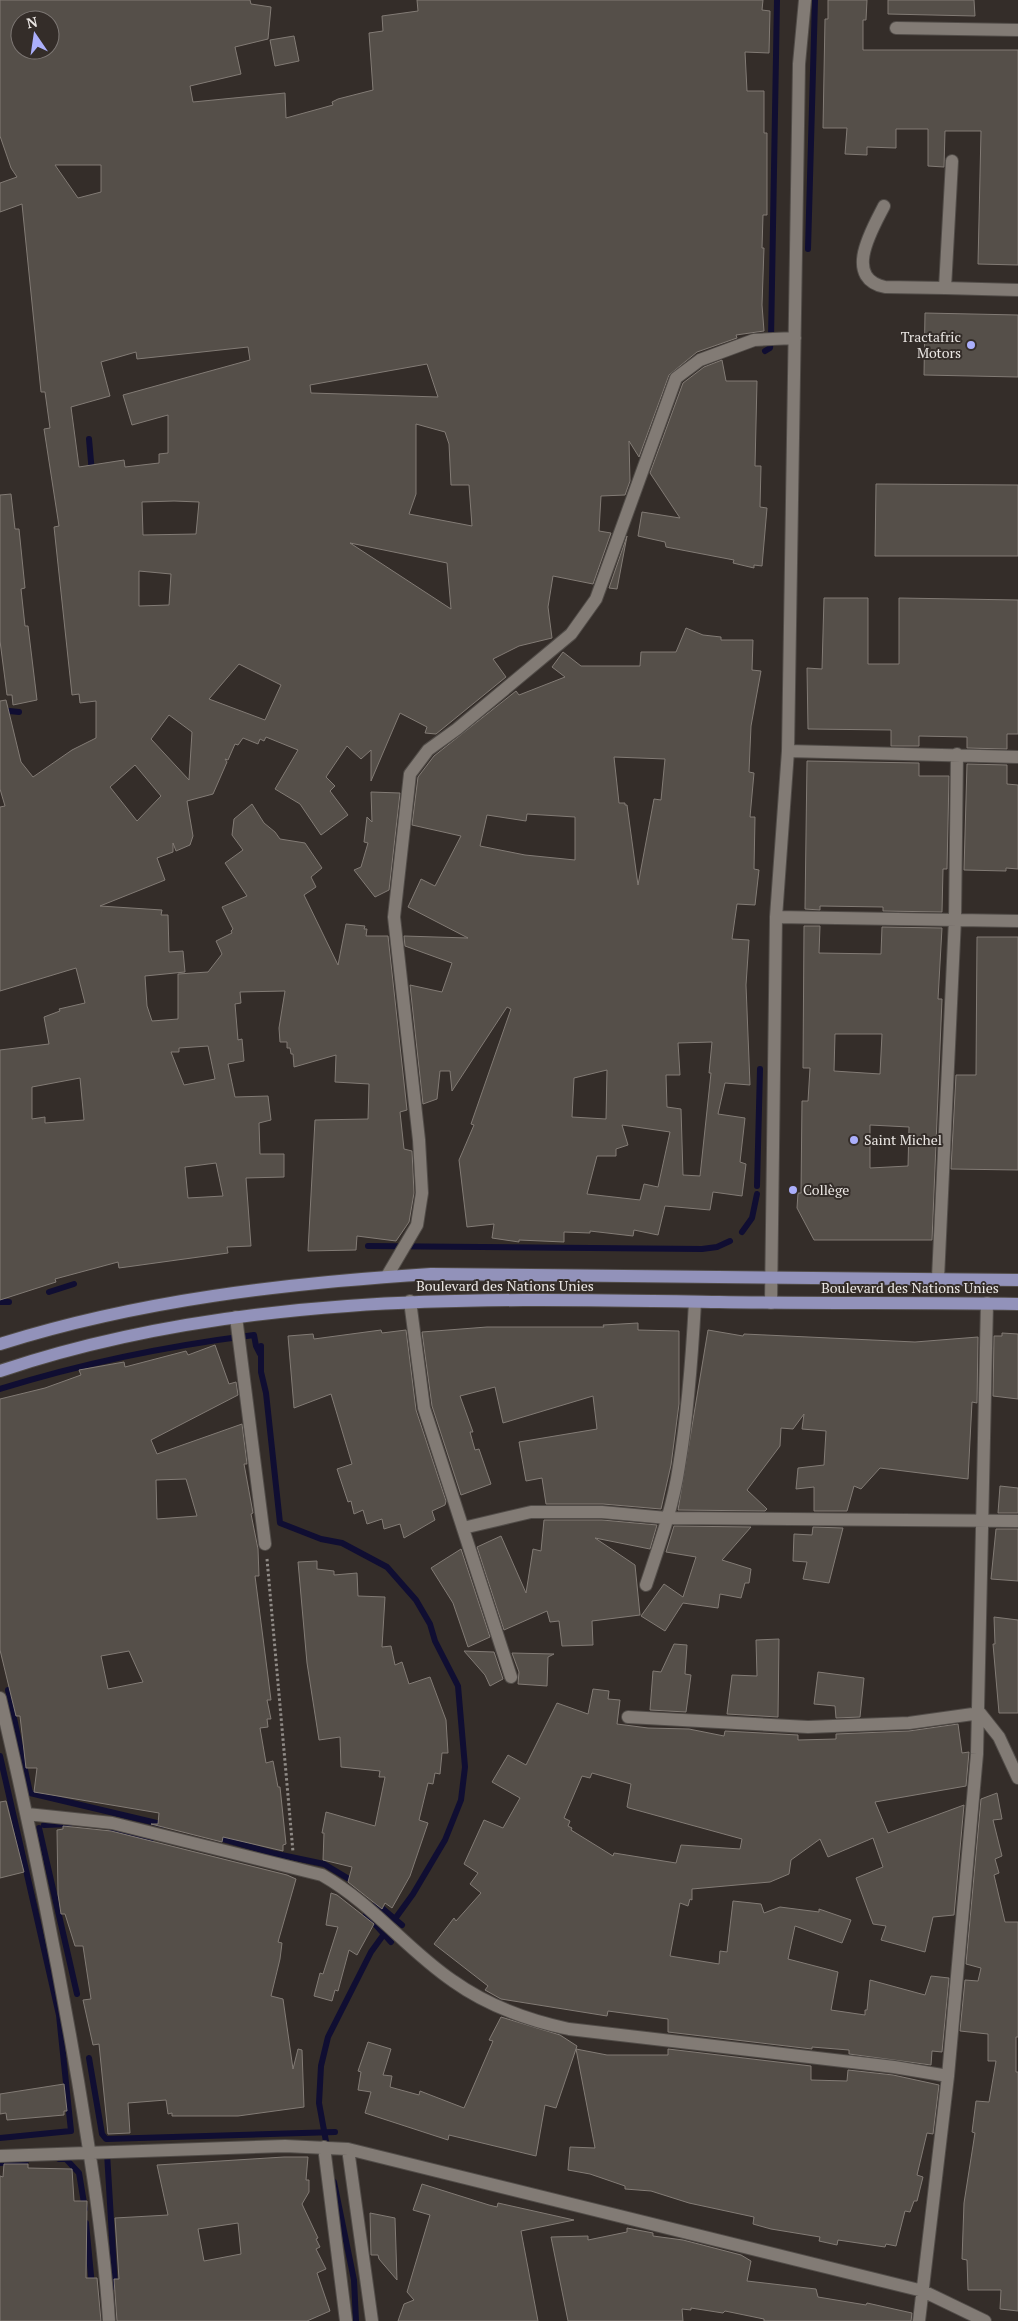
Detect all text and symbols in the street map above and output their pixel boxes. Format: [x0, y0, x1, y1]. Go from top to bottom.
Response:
north arrow [10, 10, 60, 60]
text: N [25, 11, 40, 32]
place label: Tractafric Motors [901, 327, 961, 362]
marker: Tractafric Motors [965, 339, 977, 351]
place label: Saint Michel [864, 1130, 942, 1149]
marker: Saint Michel [848, 1134, 860, 1146]
place label: Collège [803, 1180, 849, 1199]
marker: Collège [787, 1184, 799, 1196]
street label: Boulevard des Nations Unies [416, 1276, 594, 1295]
street label: Boulevard des Nations Unies [821, 1278, 999, 1297]

